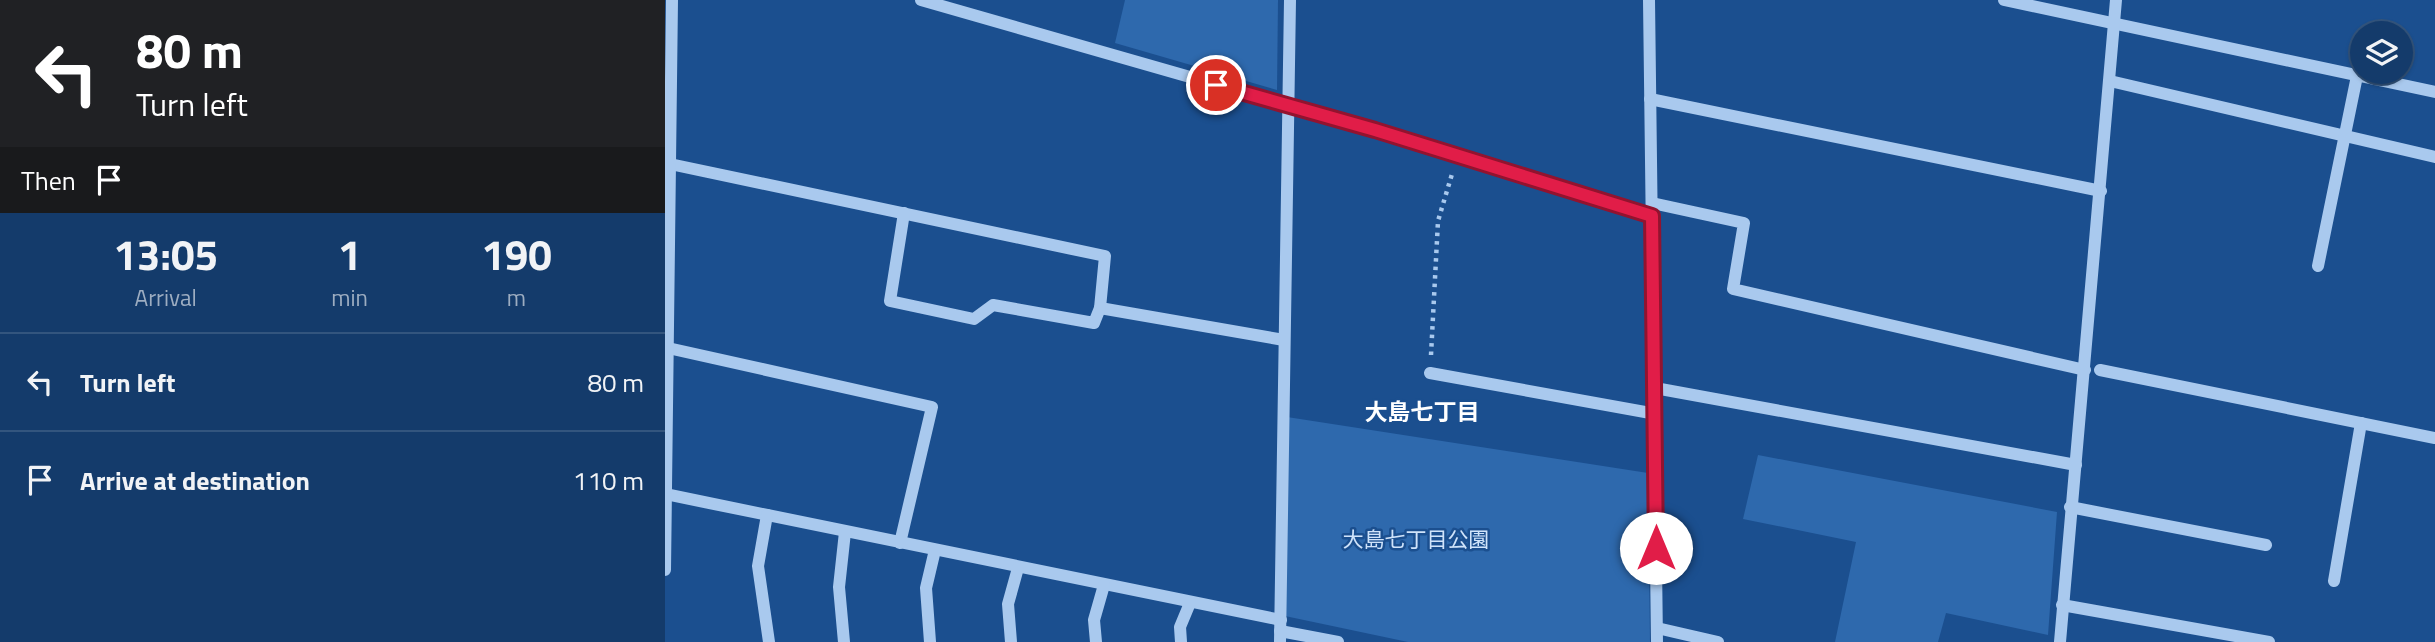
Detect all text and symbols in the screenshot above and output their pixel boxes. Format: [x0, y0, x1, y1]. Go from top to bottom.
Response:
text: 80 m [136, 12, 243, 87]
map controls [2350, 21, 2413, 84]
button: layers [2350, 21, 2413, 84]
icon: left [21, 28, 112, 119]
pin [1186, 55, 1246, 115]
icon: arrive [1197, 66, 1235, 104]
text: Turn left [136, 80, 248, 128]
text: Then [21, 161, 76, 200]
icon: arrive [90, 161, 128, 199]
text: 13:05 [113, 222, 218, 286]
text: 1 [338, 222, 361, 286]
text: 190 [481, 222, 552, 286]
text: Arrival [134, 280, 197, 315]
text: min [331, 280, 368, 315]
text: m [507, 280, 526, 315]
icon: left [21, 363, 59, 401]
text: Turn left [80, 363, 175, 402]
text: 80 m [587, 363, 644, 402]
district label: 大島七丁目 [1365, 394, 1480, 429]
icon: arrive [21, 461, 59, 499]
text: Arrive at destination [80, 461, 310, 500]
text: 110 m [573, 461, 644, 500]
position arrow [1619, 511, 1693, 585]
park label: 大島七丁目公園 [1343, 523, 1490, 555]

